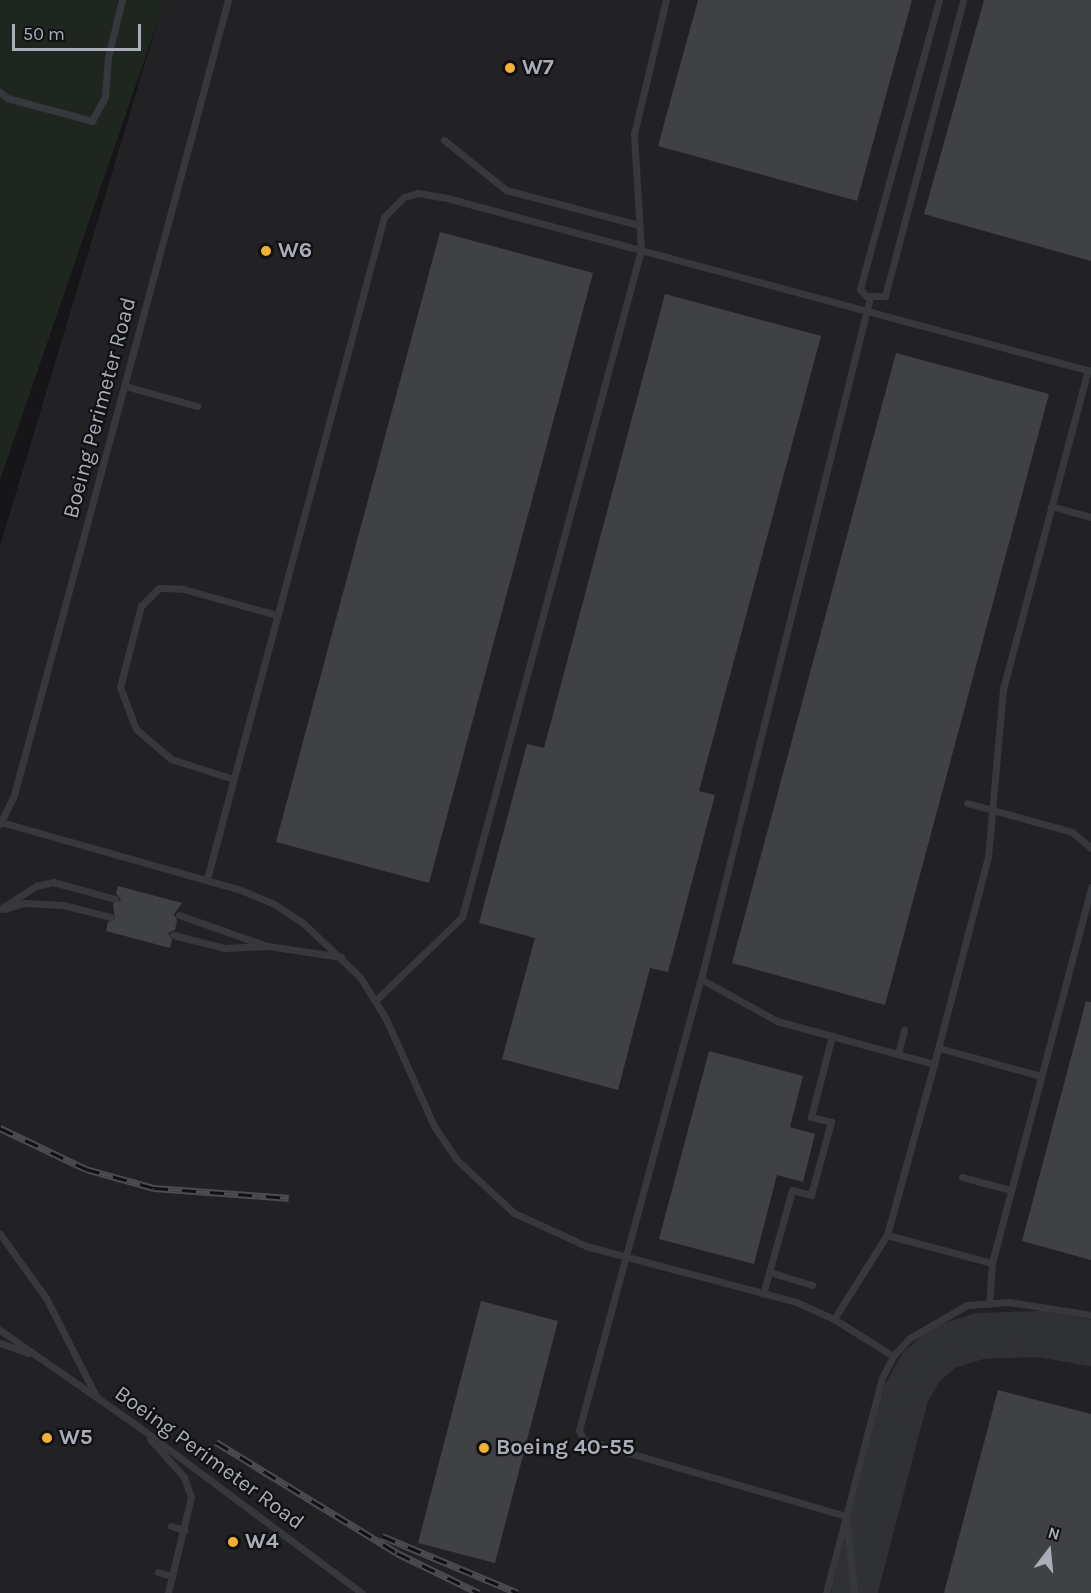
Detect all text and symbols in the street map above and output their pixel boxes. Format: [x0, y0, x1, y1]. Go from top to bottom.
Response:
scale bar [15, 12, 144, 50]
text: 50 m [23, 23, 65, 45]
place label: W7 [522, 55, 554, 81]
marker: W7 [503, 61, 517, 75]
place label: W6 [278, 238, 312, 264]
marker: W6 [259, 244, 273, 258]
street label: Boeing Perimeter Road [58, 295, 142, 521]
street label: Boeing Perimeter Road [109, 1380, 309, 1536]
place label: W5 [59, 1425, 93, 1451]
marker: W5 [40, 1431, 54, 1445]
place label: Boeing 40-55 [496, 1435, 634, 1461]
marker: Boeing 40-55 [477, 1441, 491, 1455]
north arrow [1019, 1521, 1079, 1581]
text: N [1046, 1522, 1062, 1544]
place label: W4 [245, 1529, 279, 1555]
marker: W4 [226, 1535, 240, 1549]

